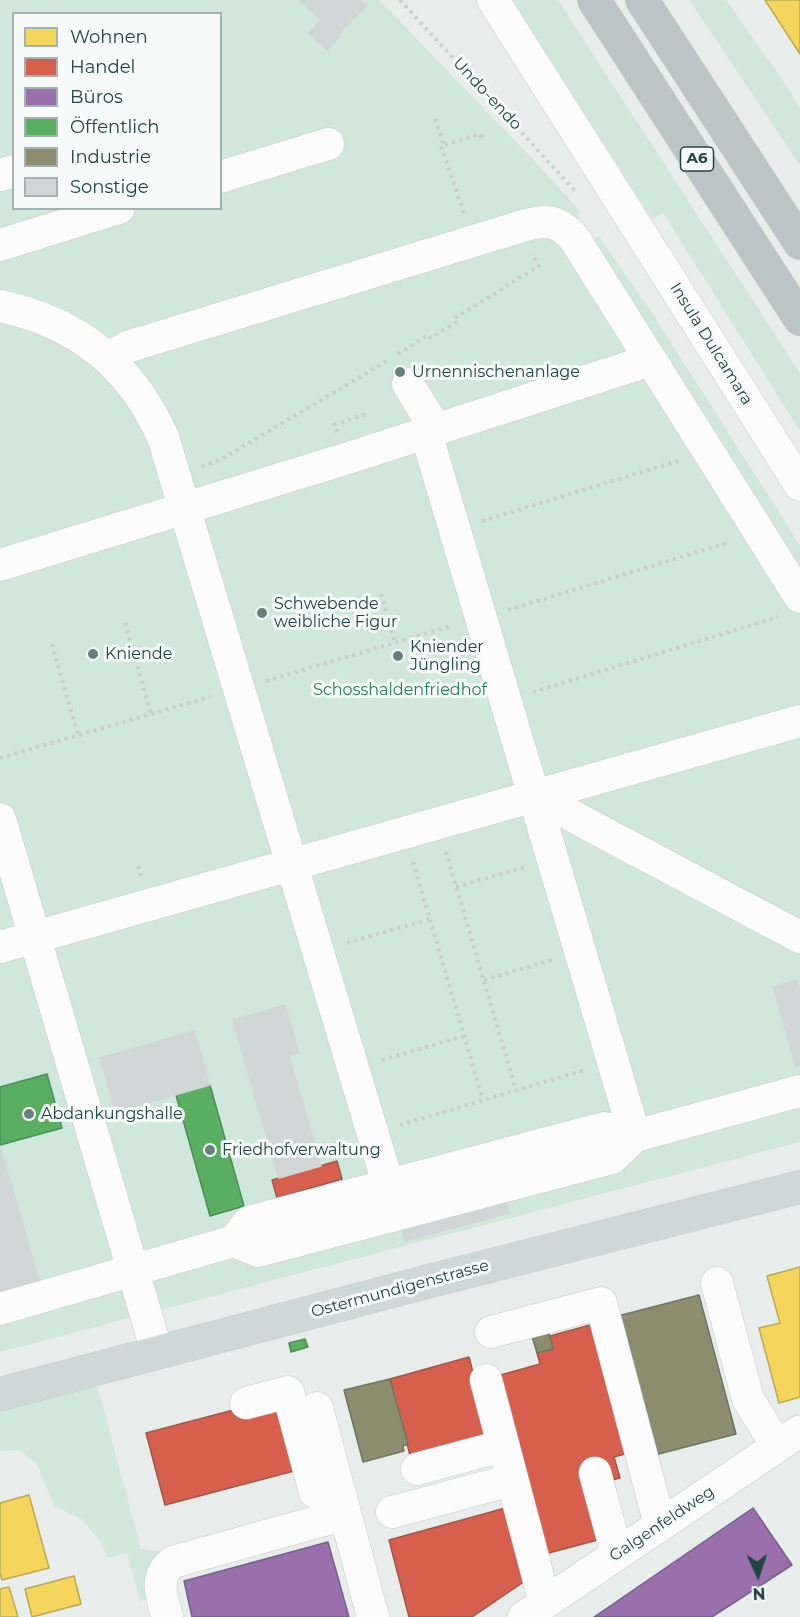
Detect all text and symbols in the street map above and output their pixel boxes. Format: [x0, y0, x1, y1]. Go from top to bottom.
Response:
legend [12, 12, 222, 210]
text: Wohnen [70, 26, 148, 48]
street label: Undo-endo [449, 54, 525, 134]
text: Handel [70, 56, 135, 78]
text: Büros [70, 86, 123, 108]
text: Öffentlich [70, 116, 159, 138]
text: Industrie [70, 146, 151, 168]
road number: A6 [680, 147, 714, 171]
text: Sonstige [70, 176, 149, 198]
street label: Insula Dulcamara [666, 279, 756, 409]
place label: Urnennischenanlage [412, 362, 580, 382]
marker: Urnennischenanlage [393, 365, 407, 379]
place label: Schwebende weibliche Figur [274, 594, 397, 632]
marker: Schwebende weibliche Figur [255, 606, 269, 620]
place label: Kniender Jüngling [410, 637, 484, 675]
place label: Kniende [105, 644, 172, 664]
marker: Kniende [86, 647, 100, 661]
marker: Kniender Jüngling [391, 649, 405, 663]
park label: Schosshaldenfriedhof [313, 680, 487, 700]
place label: Abdankungshalle [41, 1104, 183, 1124]
marker: Abdankungshalle [22, 1107, 36, 1121]
place label: Friedhofverwaltung [222, 1140, 381, 1160]
marker: Friedhofverwaltung [203, 1143, 217, 1157]
street label: Ostermundigenstrasse [309, 1256, 491, 1322]
street label: Galgenfeldweg [606, 1482, 718, 1566]
north arrow [728, 1545, 788, 1605]
text: N [752, 1584, 766, 1603]

